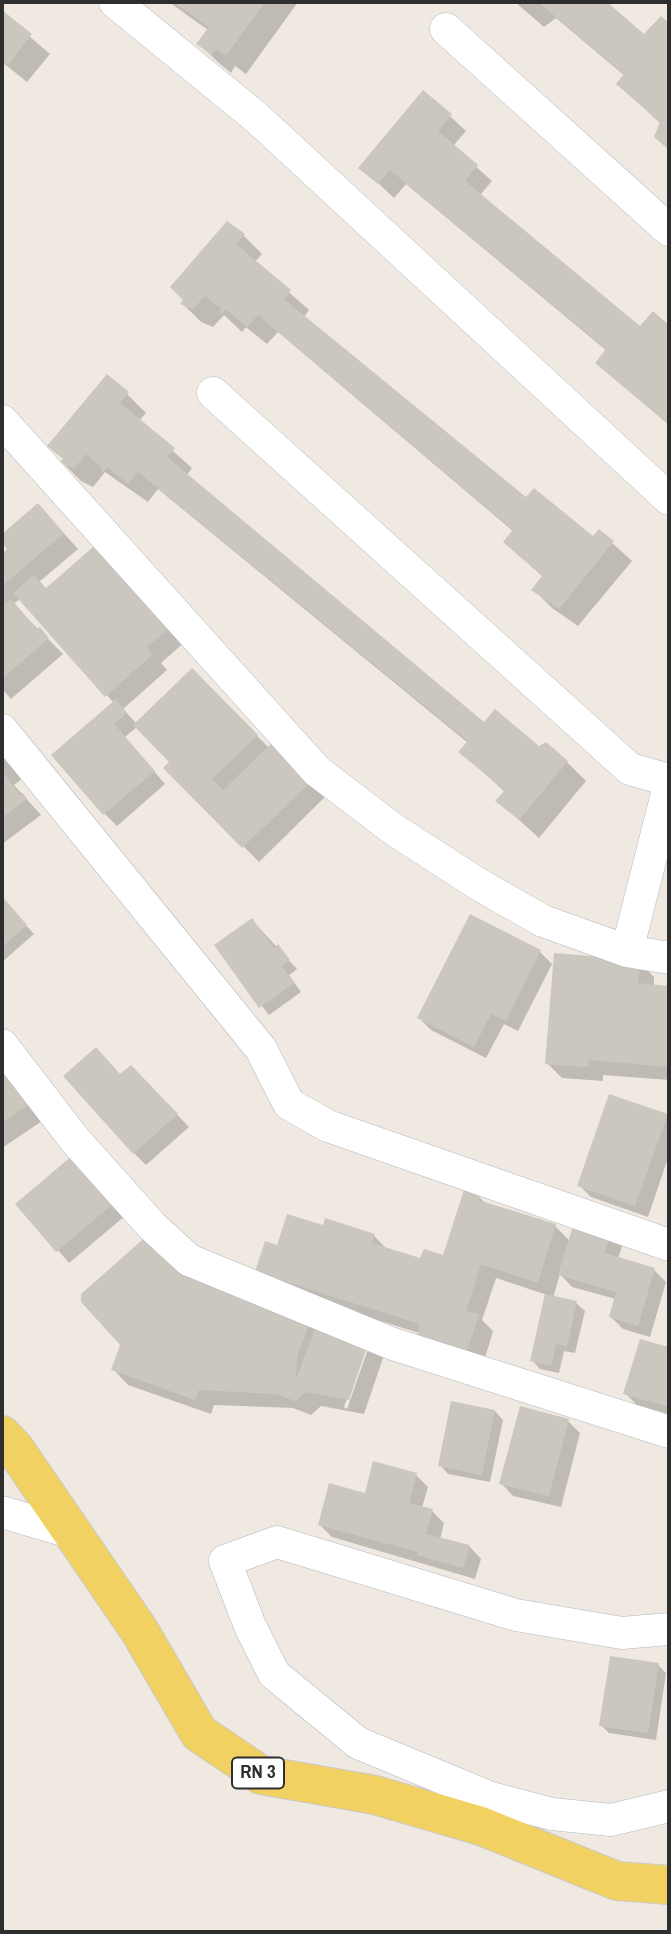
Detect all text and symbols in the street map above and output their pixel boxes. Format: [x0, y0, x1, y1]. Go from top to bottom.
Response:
road number: RN 3 [232, 1758, 284, 1788]

